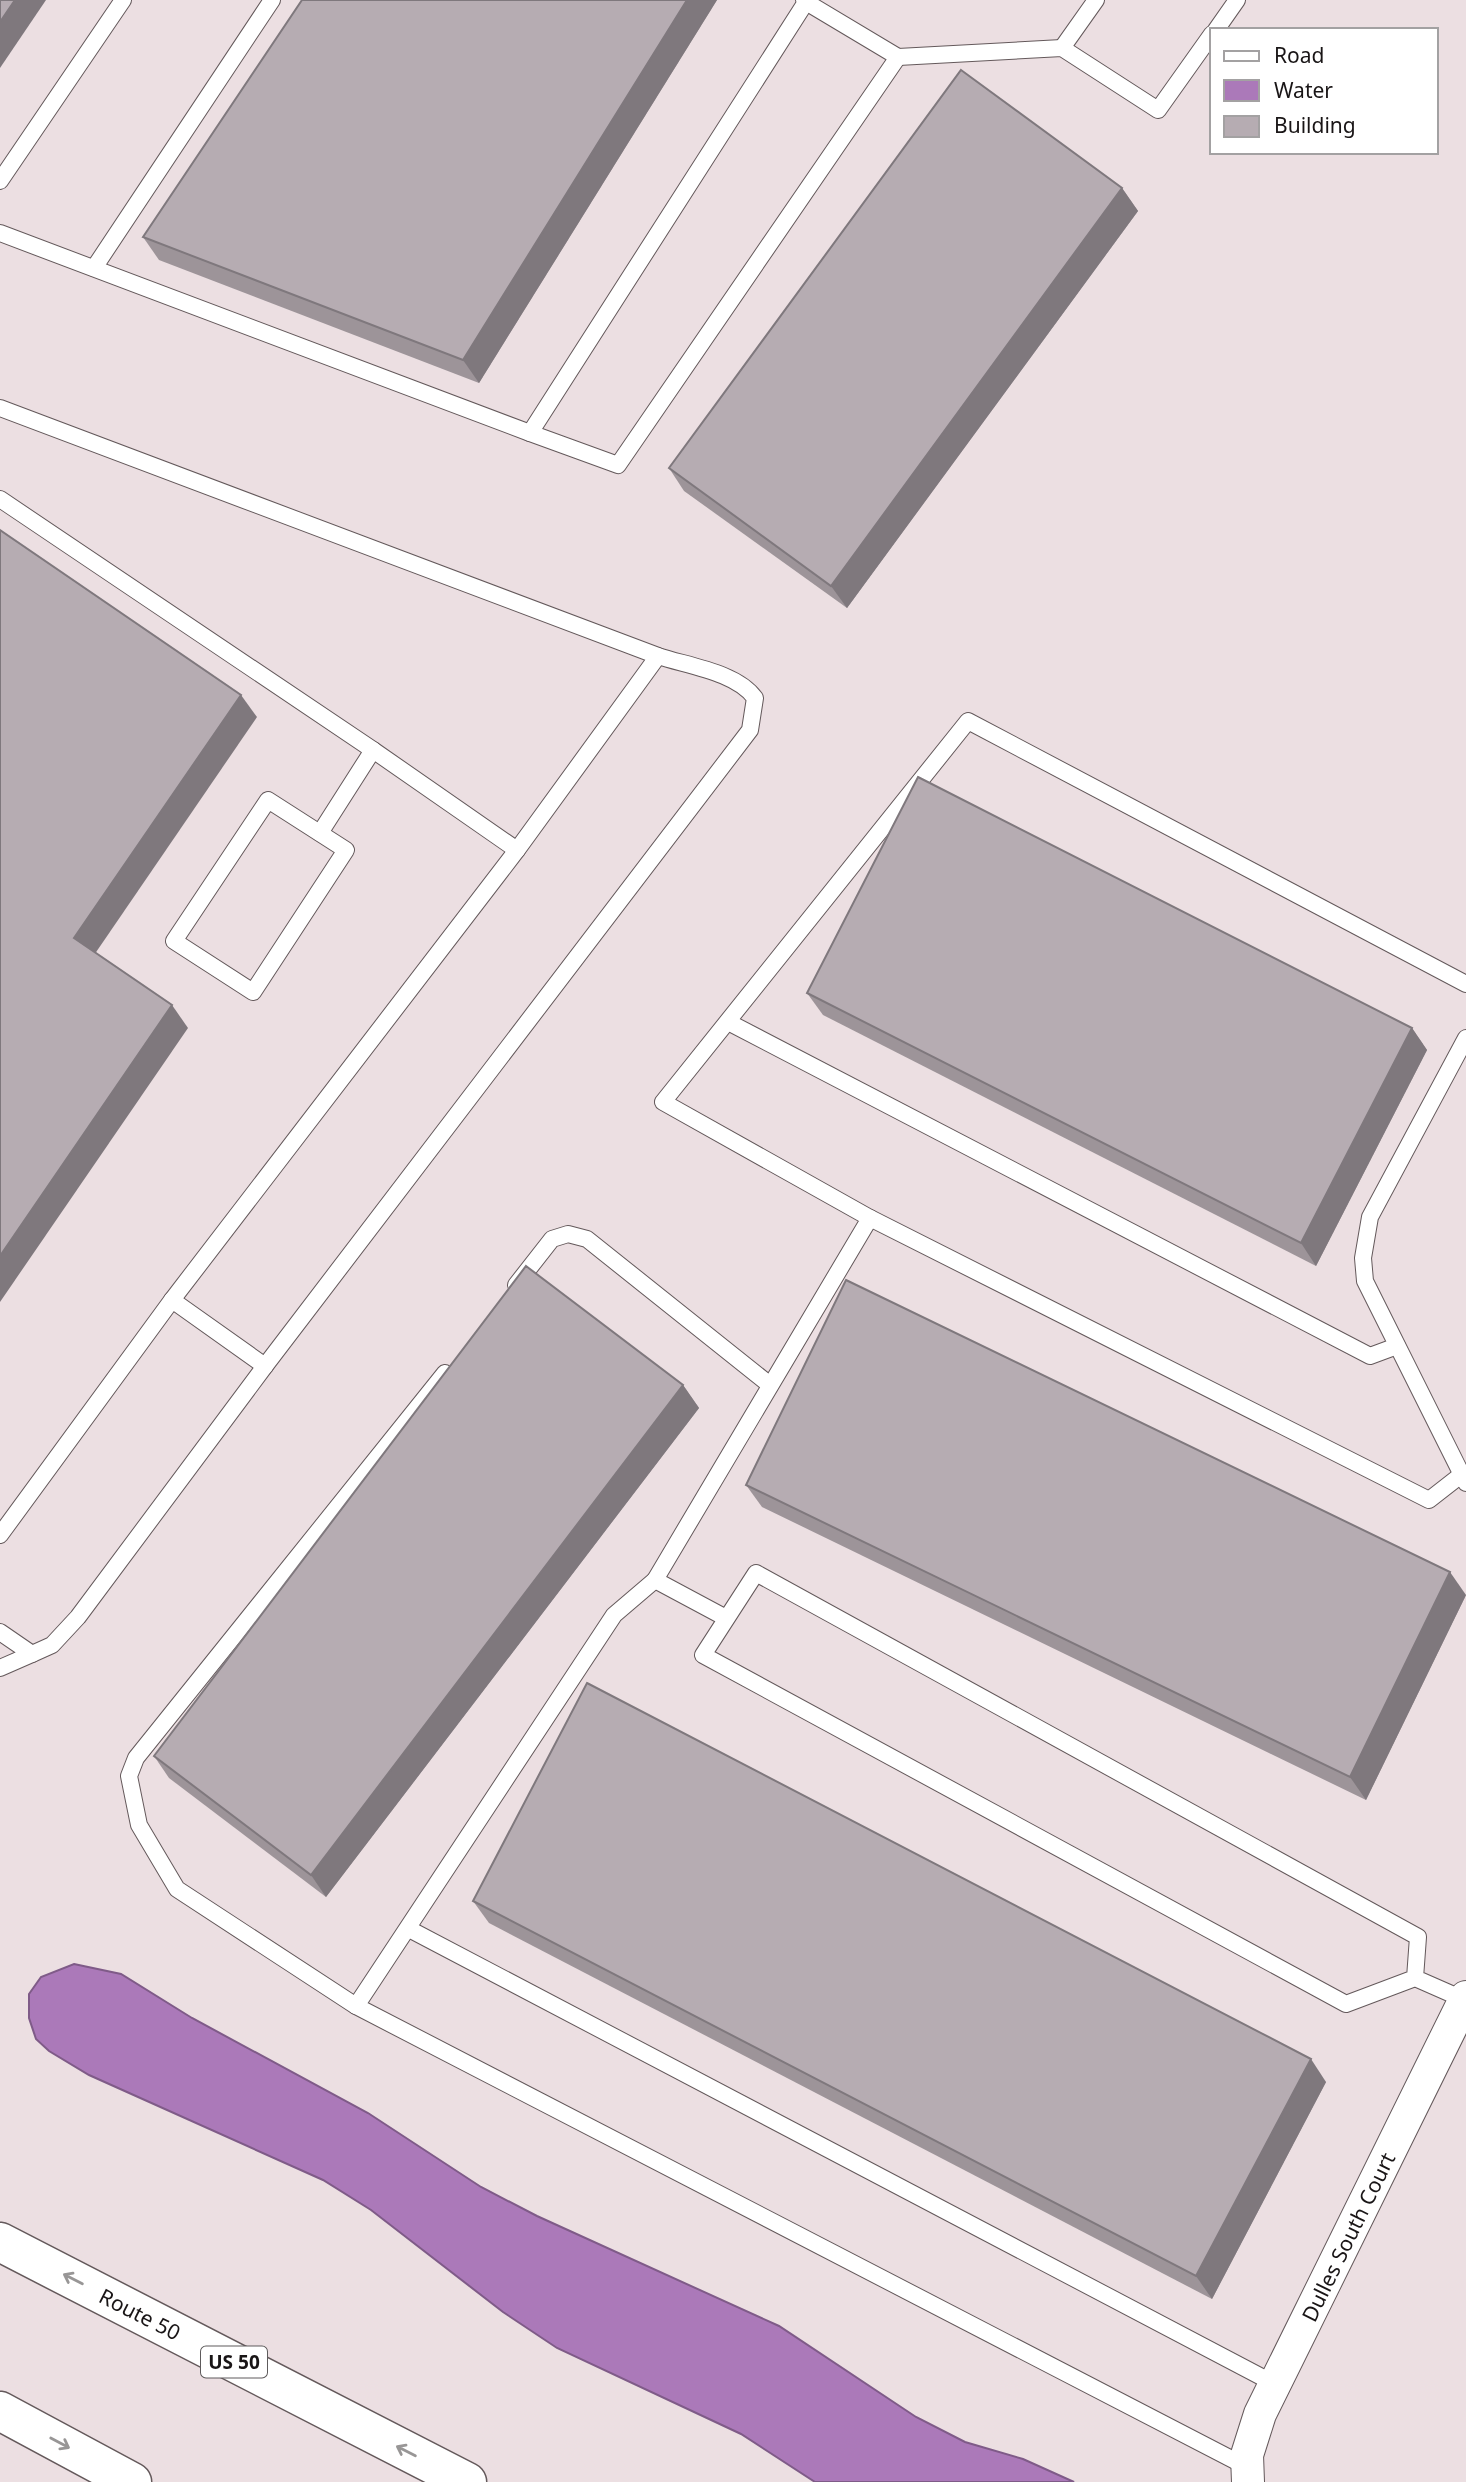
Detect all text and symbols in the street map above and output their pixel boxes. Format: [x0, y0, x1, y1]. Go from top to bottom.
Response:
legend [1210, 28, 1438, 154]
text: Road [1274, 41, 1324, 69]
text: Water [1274, 76, 1333, 104]
text: Building [1274, 111, 1356, 139]
street label: Dulles South Court [1295, 2147, 1401, 2326]
one-way arrow [63, 2272, 84, 2286]
street label: Route 50 [95, 2282, 185, 2346]
road number: US 50 [201, 2346, 267, 2378]
one-way arrow [49, 2437, 70, 2450]
one-way arrow [397, 2443, 417, 2457]

